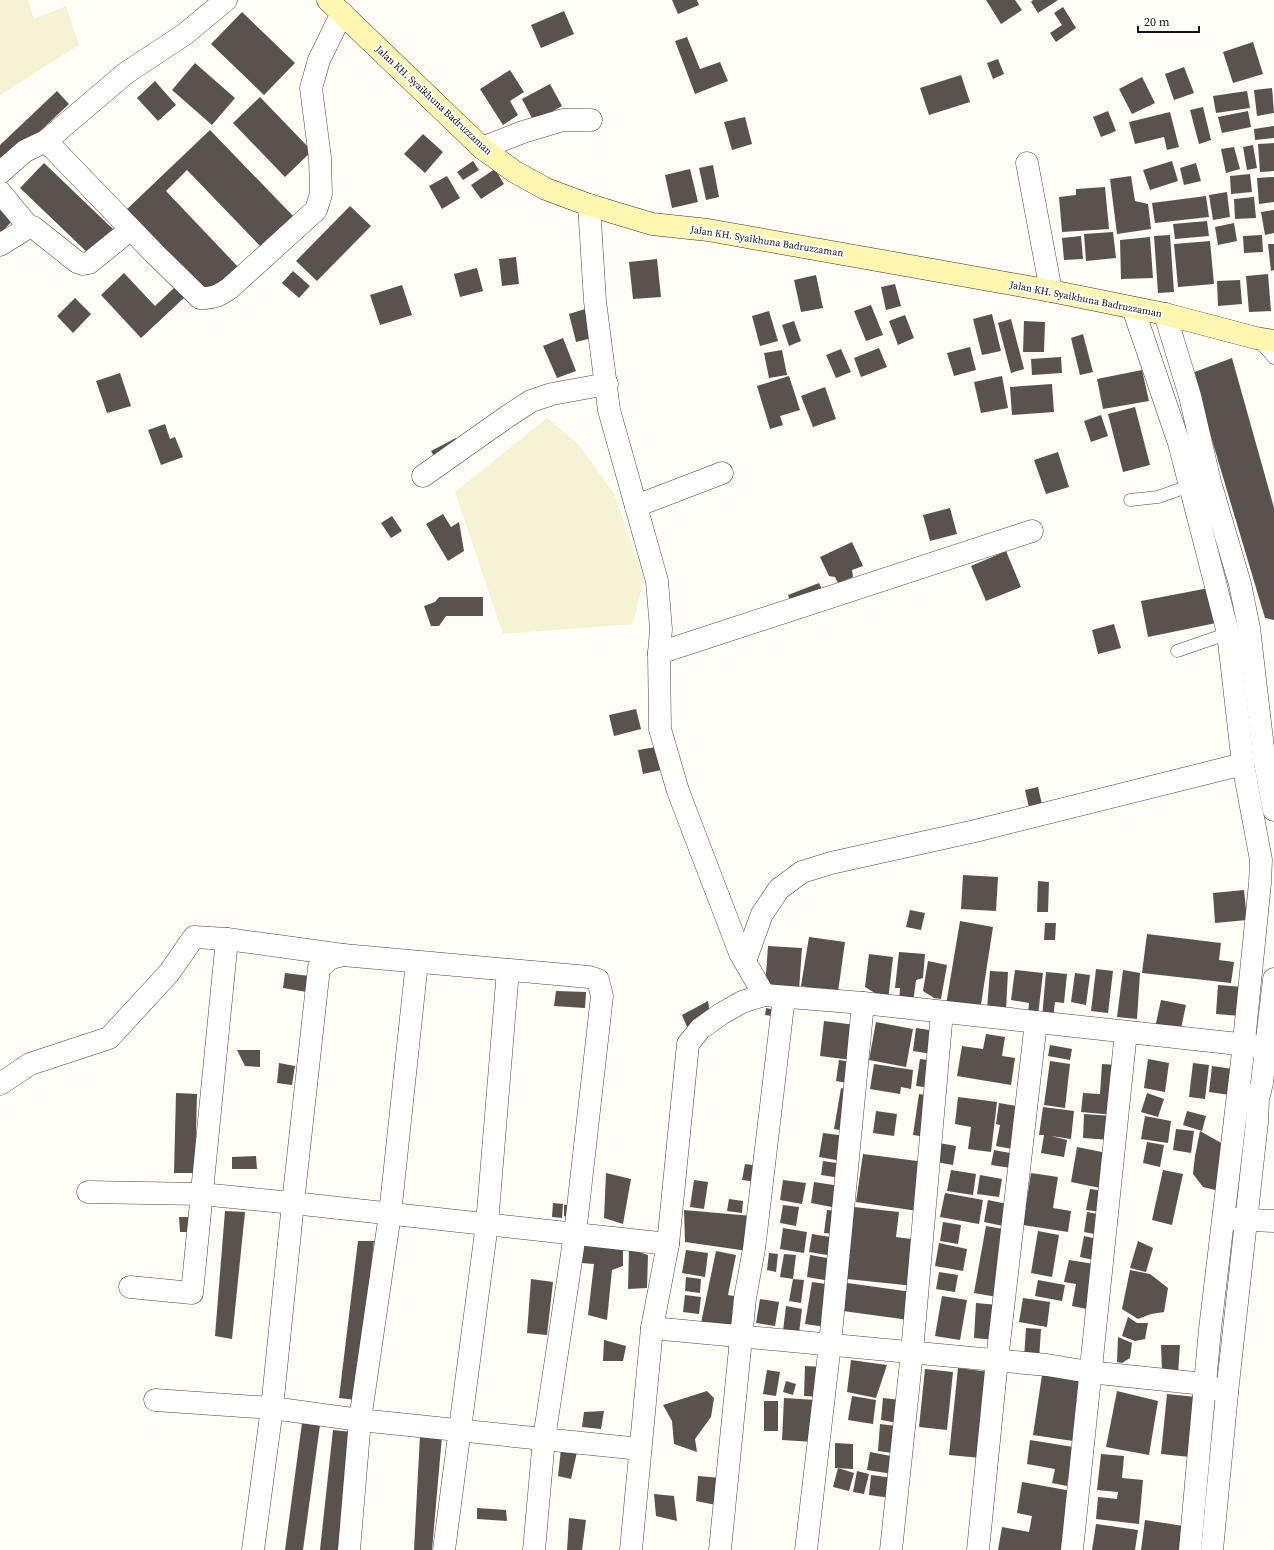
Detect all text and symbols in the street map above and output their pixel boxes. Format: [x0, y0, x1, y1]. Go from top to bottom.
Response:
scale bar [1138, 8, 1199, 34]
text: 20 m [1144, 14, 1170, 30]
street label: Jalan KH. Syaikhuna Badruzzaman [372, 42, 495, 158]
street label: Jalan KH. Syaikhuna Badruzzaman [689, 222, 844, 260]
street label: Jalan KH. Syaikhuna Badruzzaman [1008, 278, 1163, 320]

